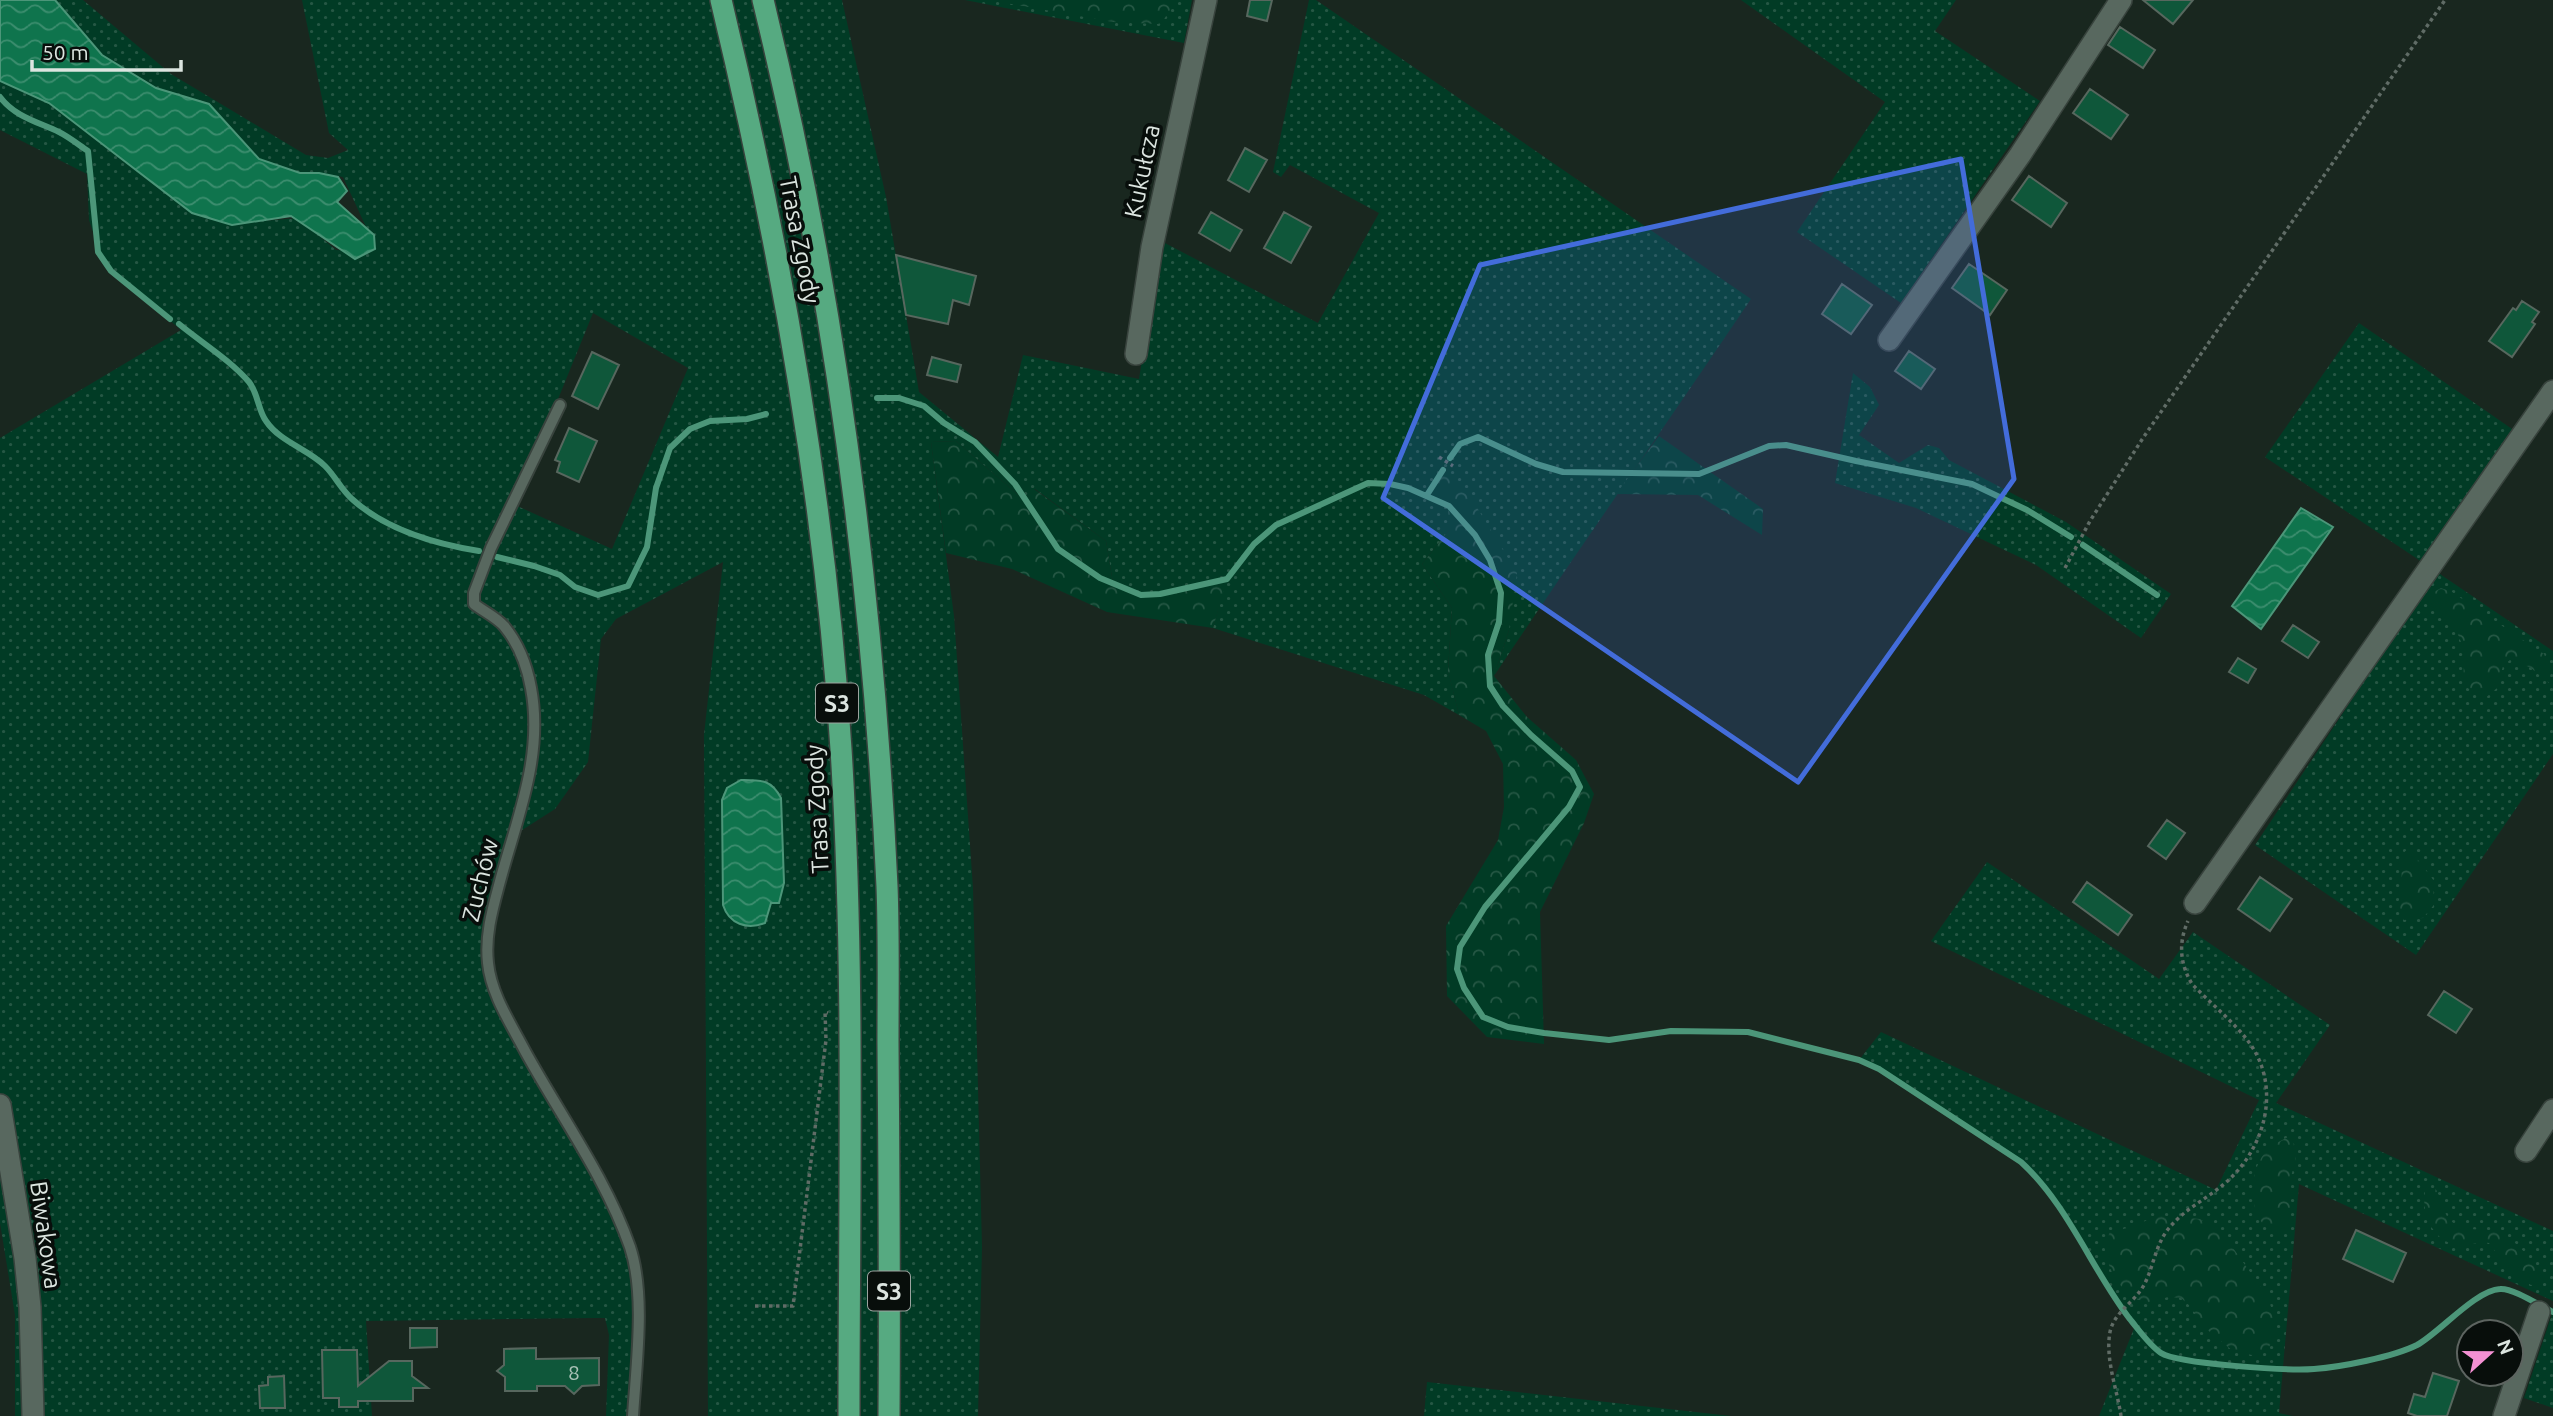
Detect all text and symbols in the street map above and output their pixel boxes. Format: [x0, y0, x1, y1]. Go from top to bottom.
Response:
scale bar [32, 28, 180, 72]
text: 50 m [42, 40, 89, 64]
street label: Kukułcza [1119, 122, 1165, 220]
street label: Trasa Zgody [774, 174, 826, 306]
road number: S3 [816, 684, 858, 722]
street label: Trasa Zgody [800, 743, 834, 874]
street label: Zuchów [457, 835, 503, 924]
street label: Biwakowa [25, 1179, 67, 1291]
road number: S3 [868, 1272, 910, 1310]
north arrow [2455, 1318, 2525, 1388]
text: N [2493, 1336, 2519, 1357]
house number: 8 [568, 1360, 580, 1384]

